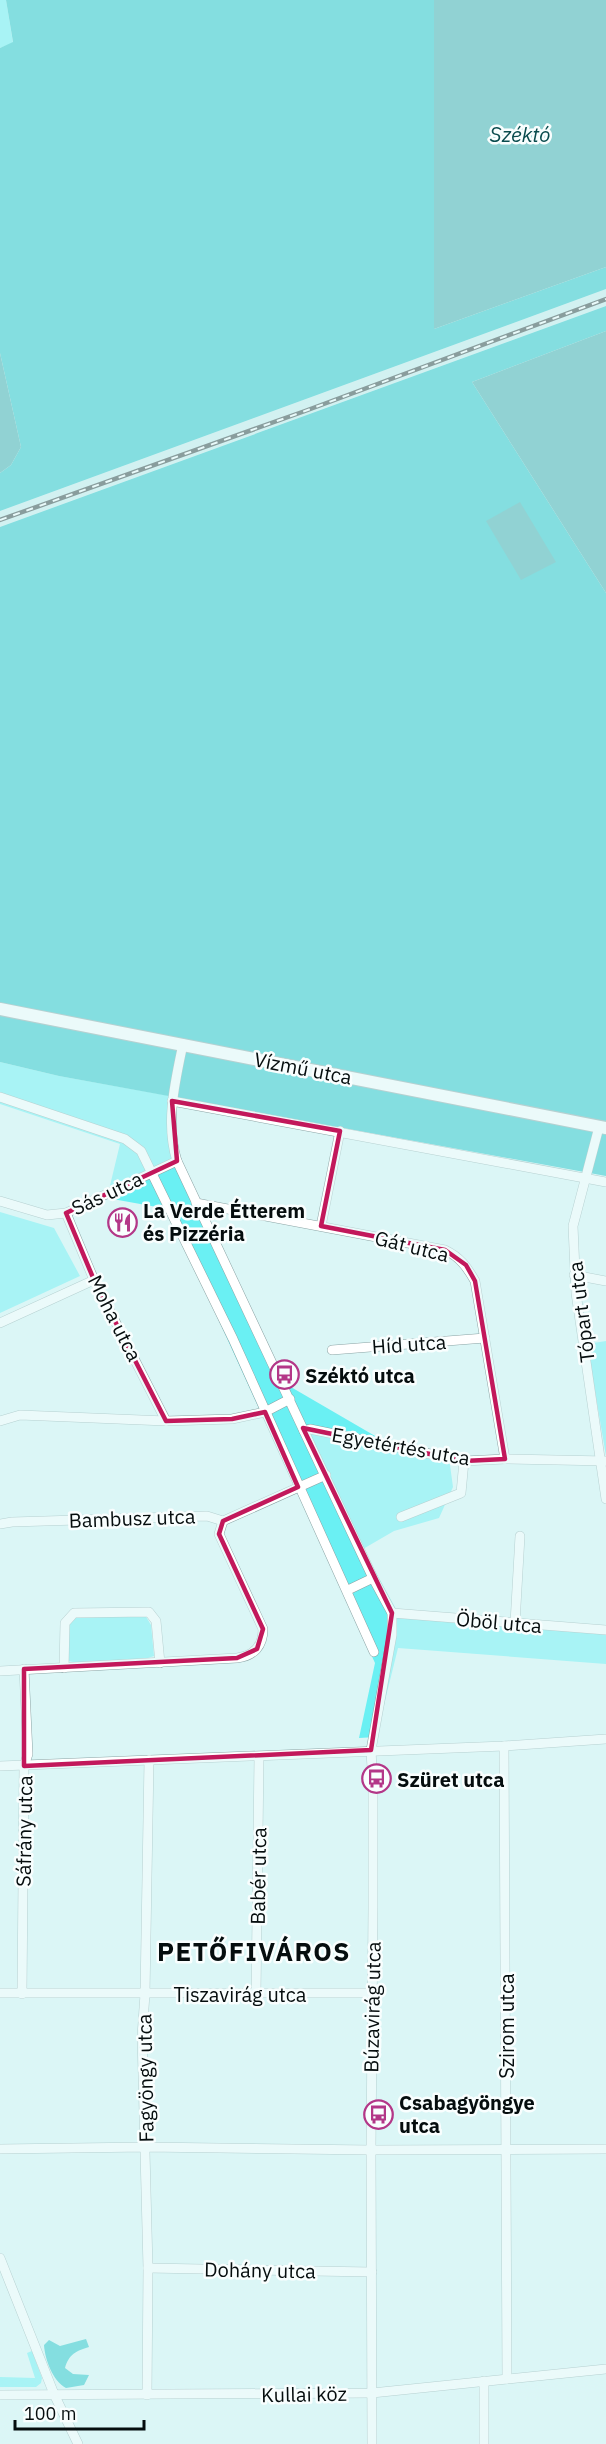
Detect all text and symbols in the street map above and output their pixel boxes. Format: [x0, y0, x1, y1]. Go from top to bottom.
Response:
water label: Széktó [490, 120, 550, 148]
street label: Vízmű utca [252, 1045, 354, 1091]
street label: Sás utca [67, 1165, 147, 1221]
place label: La Verde Étterem és Pizzéria [143, 1197, 305, 1247]
restaurant icon: La Verde Étterem és Pizzéria [106, 1206, 138, 1238]
street label: Gát utca [372, 1224, 452, 1268]
street label: Tópart utca [561, 1260, 601, 1364]
street label: Moha utca [82, 1270, 148, 1366]
street label: Híd utca [371, 1328, 447, 1360]
bus stop icon: Széktó utca [268, 1359, 300, 1391]
place label: Széktó utca [305, 1362, 415, 1389]
street label: Egyetértés utca [330, 1421, 473, 1471]
street label: Bambusz utca [68, 1502, 196, 1534]
street label: Öböl utca [455, 1605, 543, 1639]
bus stop icon: Szüret utca [360, 1763, 392, 1795]
place label: Szüret utca [397, 1766, 505, 1793]
street label: Sáfrány utca [10, 1775, 38, 1887]
street label: Babér utca [244, 1827, 272, 1925]
district label: PETŐFIVÁROS [157, 1934, 351, 1968]
street label: Búzavirág utca [357, 1941, 387, 2073]
street label: Szirom utca [493, 1973, 520, 2079]
street label: Tiszavirág utca [174, 1981, 307, 2008]
street label: Fagyöngy utca [130, 2013, 160, 2143]
place label: Csabagyöngye utca [399, 2089, 535, 2139]
bus stop icon: Csabagyöngye utca [362, 2098, 394, 2130]
street label: Dohány utca [204, 2256, 316, 2284]
street label: Kullai köz [261, 2380, 347, 2408]
scale bar [15, 2393, 144, 2431]
text: 100 m [24, 2402, 76, 2425]

